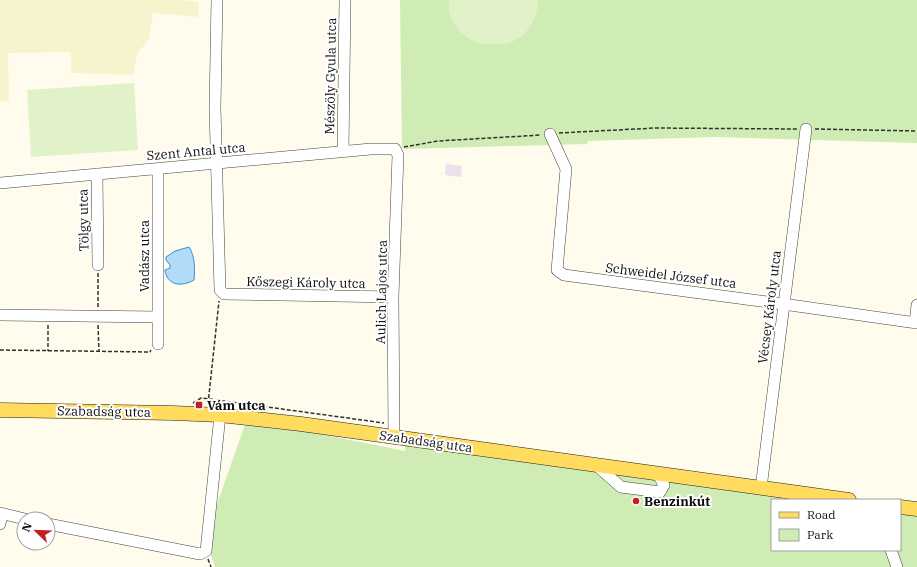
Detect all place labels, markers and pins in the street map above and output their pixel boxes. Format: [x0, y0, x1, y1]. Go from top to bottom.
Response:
place label: Vám utca [207, 397, 266, 414]
marker: Vám utca [194, 400, 204, 410]
place label: Benzinkút [644, 493, 710, 510]
marker: Benzinkút [631, 496, 641, 506]

